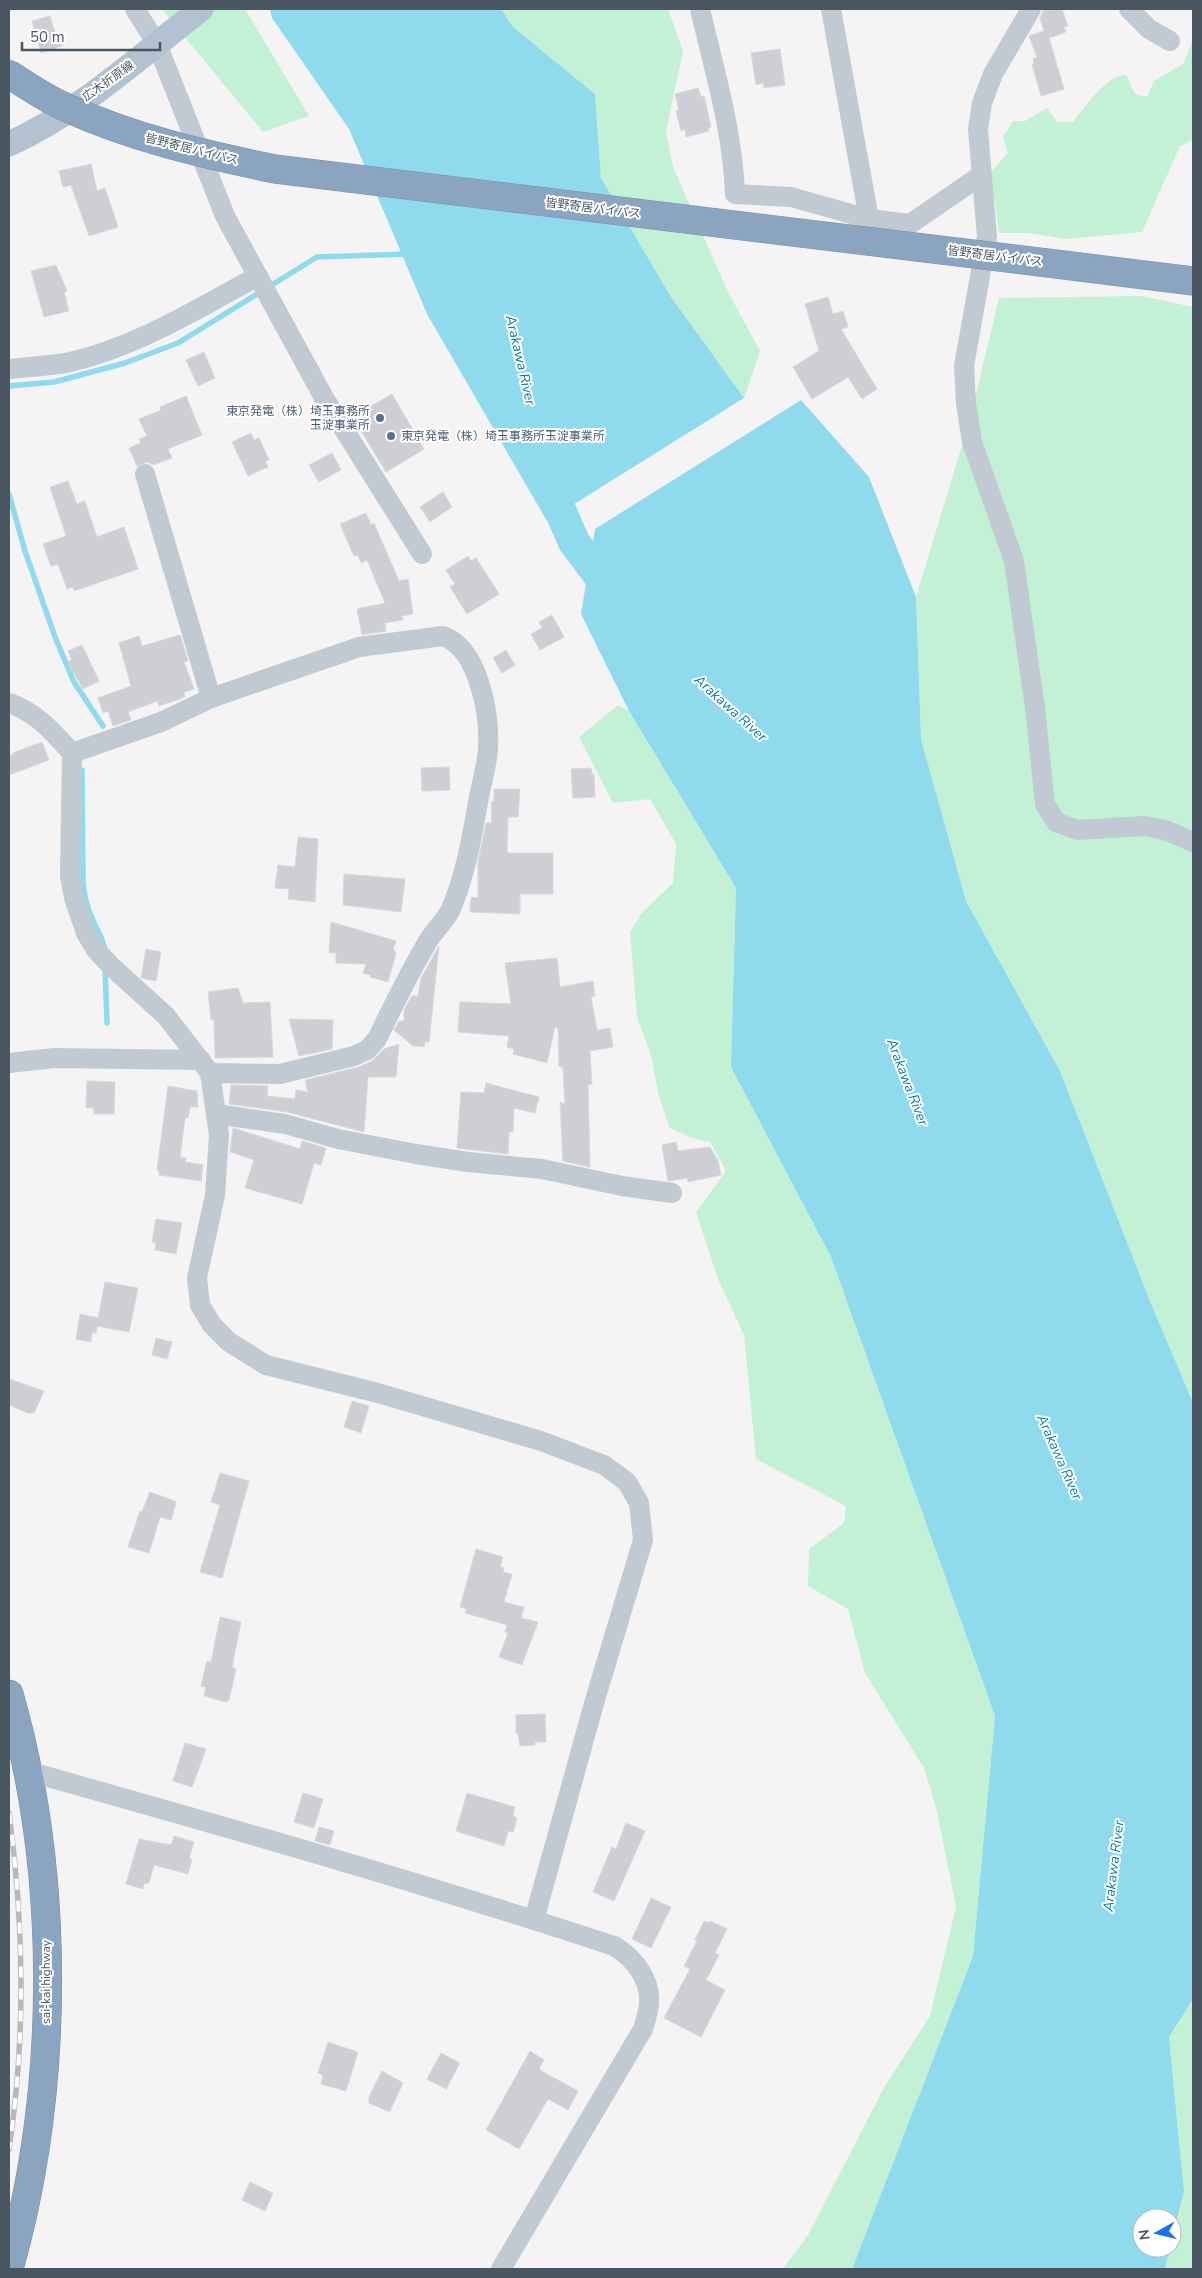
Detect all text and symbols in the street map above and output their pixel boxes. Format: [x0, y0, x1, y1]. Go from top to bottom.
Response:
scale bar [22, 20, 160, 52]
text: 50 m [30, 27, 65, 47]
street label: 広木折原線 [79, 57, 137, 105]
street label: 皆野寄居バイパス [144, 130, 240, 168]
street label: 皆野寄居バイパス [544, 194, 642, 222]
street label: 皆野寄居バイパス [946, 242, 1044, 270]
water label: Arakawa River [501, 312, 540, 408]
place label: 東京発電（株）埼玉事務所 玉淀事業所 [226, 403, 370, 433]
marker: 東京発電（株）埼玉事務所 玉淀事業所 [374, 412, 386, 424]
place label: 東京発電（株）埼玉事務所玉淀事業所 [401, 428, 605, 444]
marker: 東京発電（株）埼玉事務所玉淀事業所 [385, 430, 397, 442]
water label: Arakawa River [689, 670, 772, 747]
water label: Arakawa River [882, 1035, 933, 1129]
water label: Arakawa River [1032, 1411, 1087, 1504]
water label: Arakawa River [1098, 1818, 1129, 1914]
street label: sai-kai highway [38, 1939, 54, 2024]
north arrow [1132, 2208, 1182, 2258]
text: N [1134, 2228, 1155, 2241]

